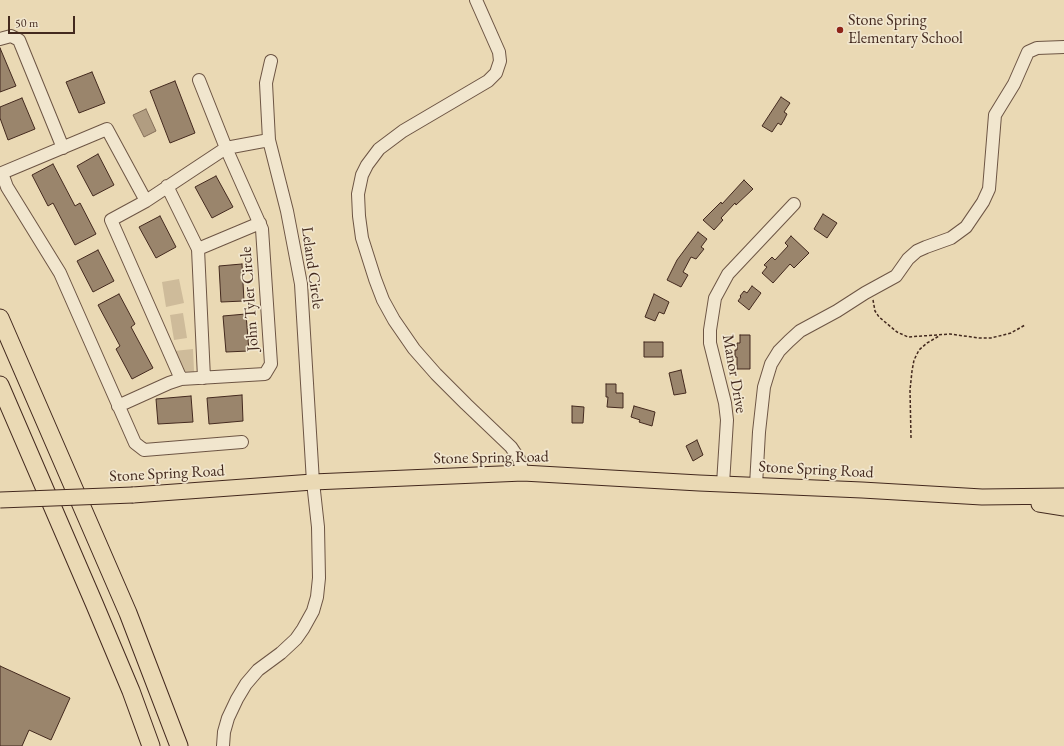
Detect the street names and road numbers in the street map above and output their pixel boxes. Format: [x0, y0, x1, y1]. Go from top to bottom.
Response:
street label: Leland Circle [297, 226, 327, 310]
street label: John Tyler Circle [237, 246, 263, 352]
street label: Manor Drive [718, 333, 750, 415]
street label: Stone Spring Road [433, 447, 549, 469]
street label: Stone Spring Road [758, 457, 874, 483]
street label: Stone Spring Road [109, 461, 225, 487]

